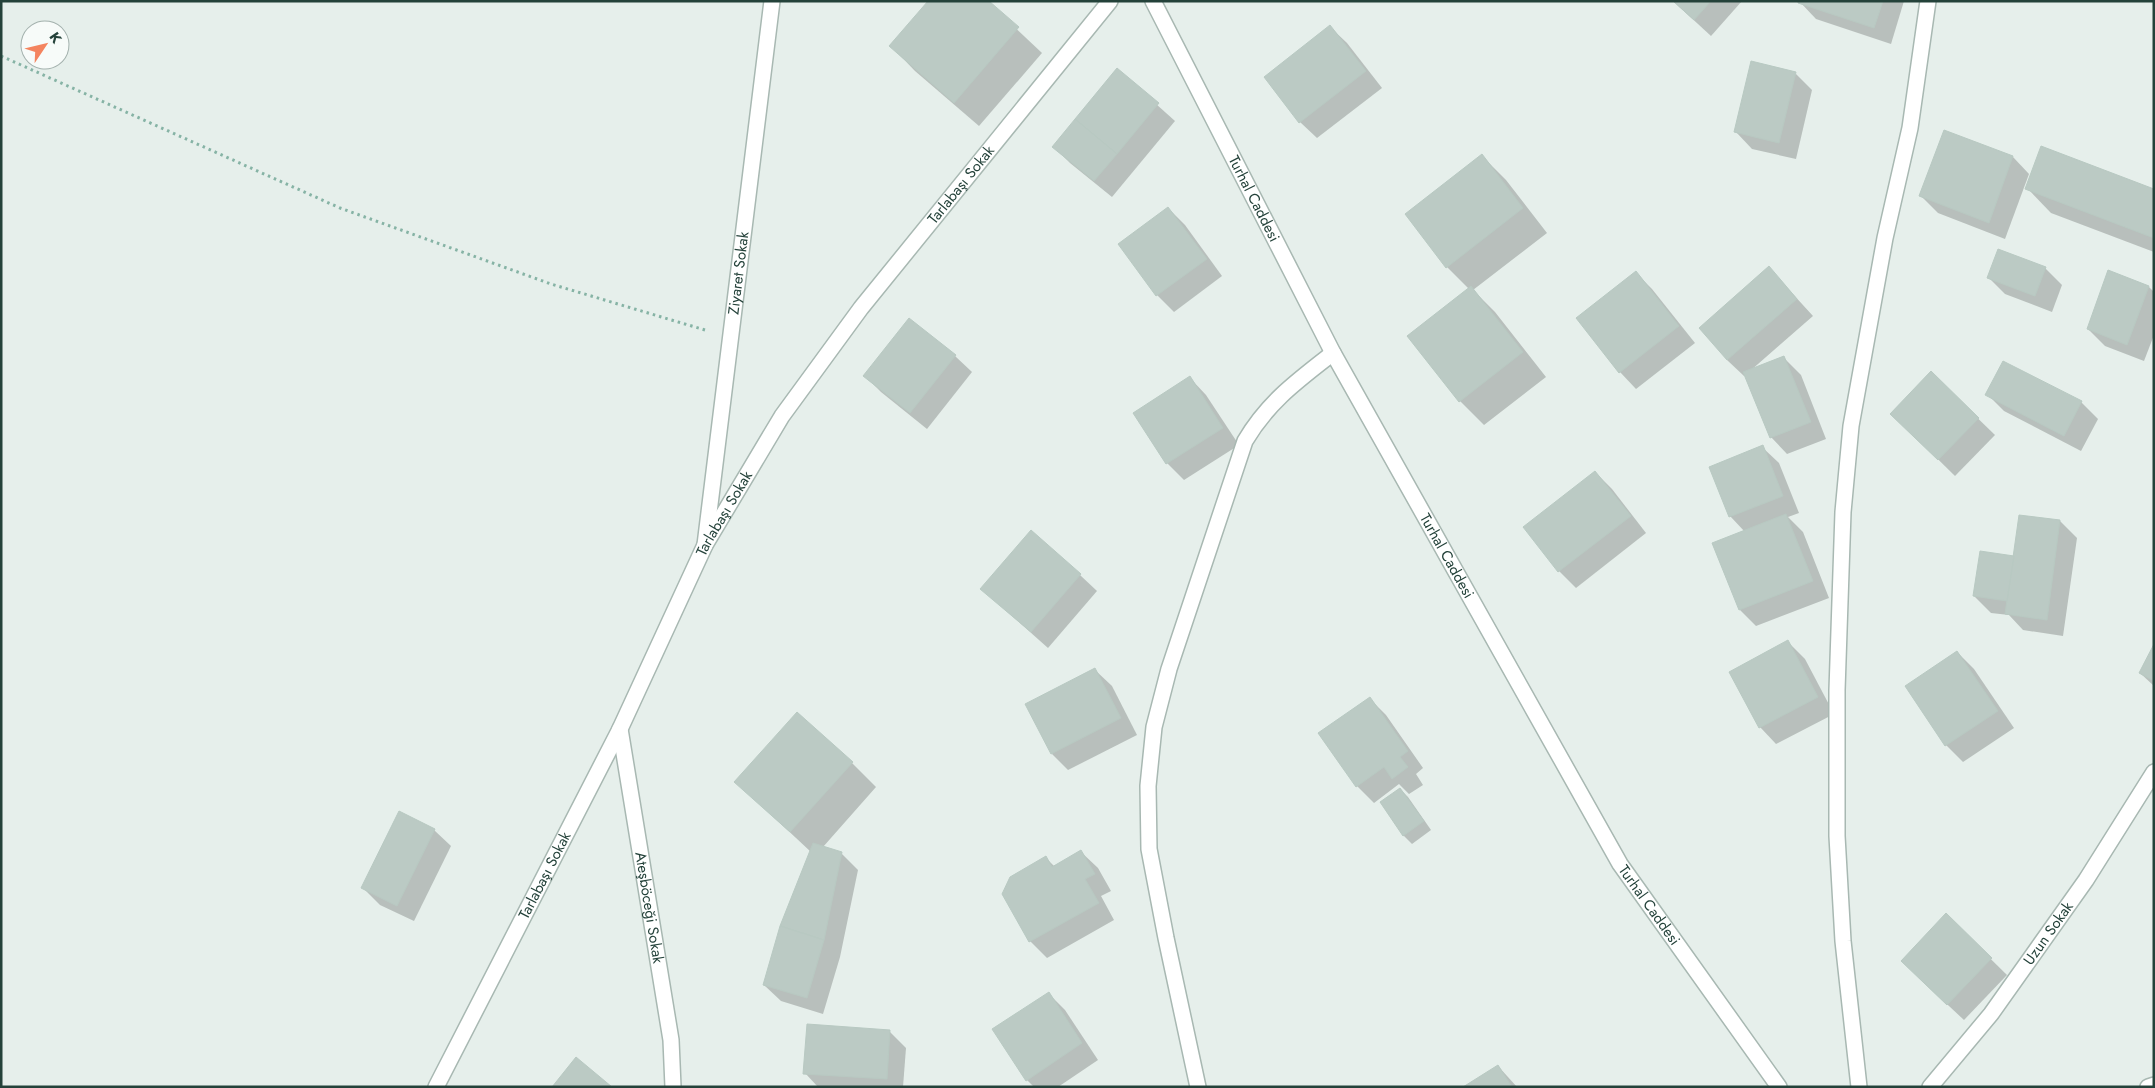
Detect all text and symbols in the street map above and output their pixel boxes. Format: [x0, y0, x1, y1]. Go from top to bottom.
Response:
north arrow [20, 20, 70, 70]
text: K [45, 28, 67, 47]
street label: Tarlabaşı Sokak [922, 140, 1000, 229]
street label: Turhal Caddesi [1223, 152, 1285, 246]
street label: Ziyaret Sokak [722, 230, 755, 316]
street label: Tarlabaşı Sokak [690, 466, 758, 560]
street label: Turhal Caddesi [1414, 509, 1480, 602]
street label: Tarlabaşı Sokak [513, 827, 577, 923]
street label: Ateşböceği Sokak [629, 850, 669, 965]
street label: Turhal Caddesi [1613, 860, 1686, 950]
street label: Uzun Sokak [2018, 897, 2079, 970]

